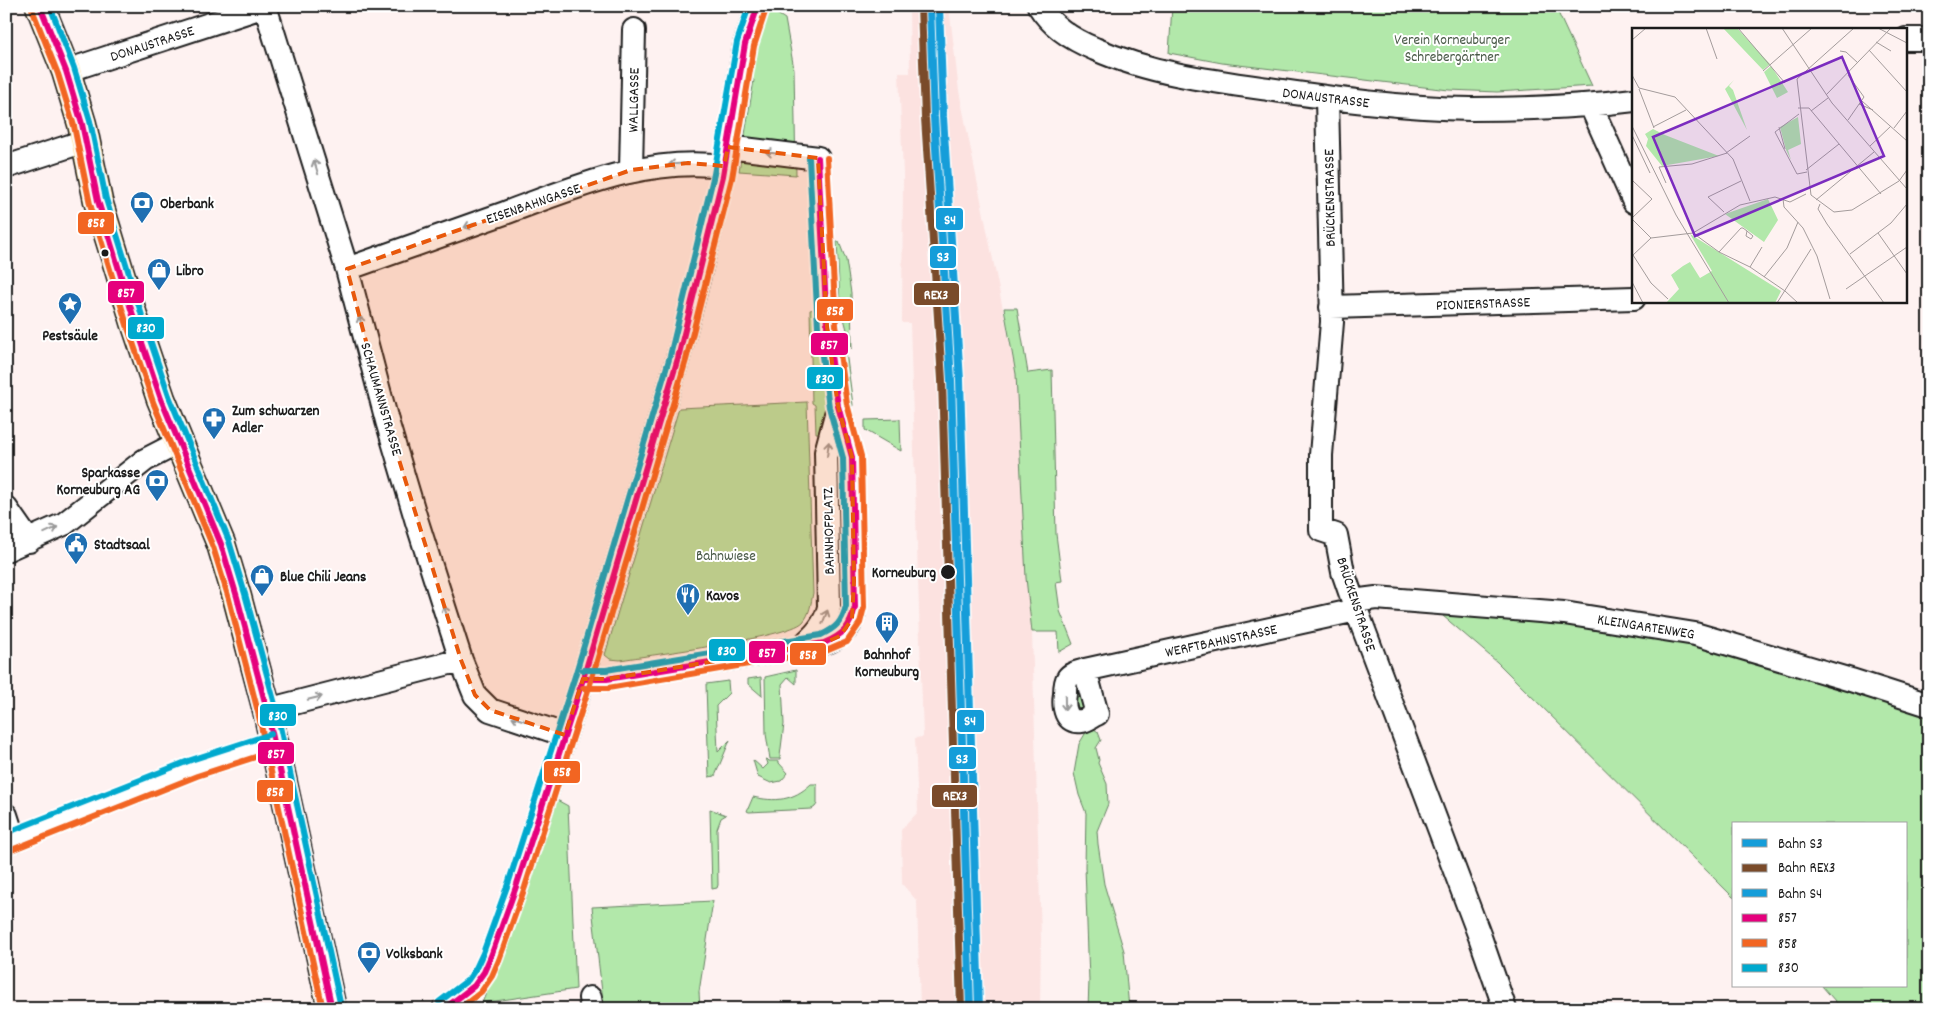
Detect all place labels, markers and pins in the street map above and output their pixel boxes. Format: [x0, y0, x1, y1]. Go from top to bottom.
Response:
bank icon: Oberbank [129, 190, 155, 224]
place label: Oberbank [160, 194, 214, 216]
unlabelled marker [100, 248, 110, 258]
shop icon: Libro [146, 257, 172, 291]
place label: Libro [176, 261, 204, 283]
place icon: Pestsäule [57, 291, 83, 325]
place label: Pestsäule [42, 326, 98, 348]
place label: Zum schwarzen Adler [232, 401, 320, 440]
pharmacy icon: Zum schwarzen Adler [201, 406, 227, 440]
place label: Sparkasse Korneuburg AG [57, 463, 140, 502]
bank icon: Sparkasse Korneuburg AG [144, 468, 170, 502]
public building icon: Stadtsaal [63, 531, 89, 565]
place label: Stadtsaal [94, 535, 150, 557]
shop icon: Blue Chili Jeans [249, 563, 275, 597]
place label: Korneuburg [872, 563, 936, 585]
marker: Korneuburg [939, 563, 957, 581]
place label: Blue Chili Jeans [280, 567, 366, 589]
restaurant icon: Kavos [675, 582, 701, 616]
place label: Kavos [706, 586, 739, 608]
building icon: Bahnhof Korneuburg [874, 610, 900, 644]
place label: Bahnhof Korneuburg [855, 645, 920, 684]
bank icon: Volksbank [356, 940, 382, 974]
place label: Volksbank [386, 944, 443, 966]

